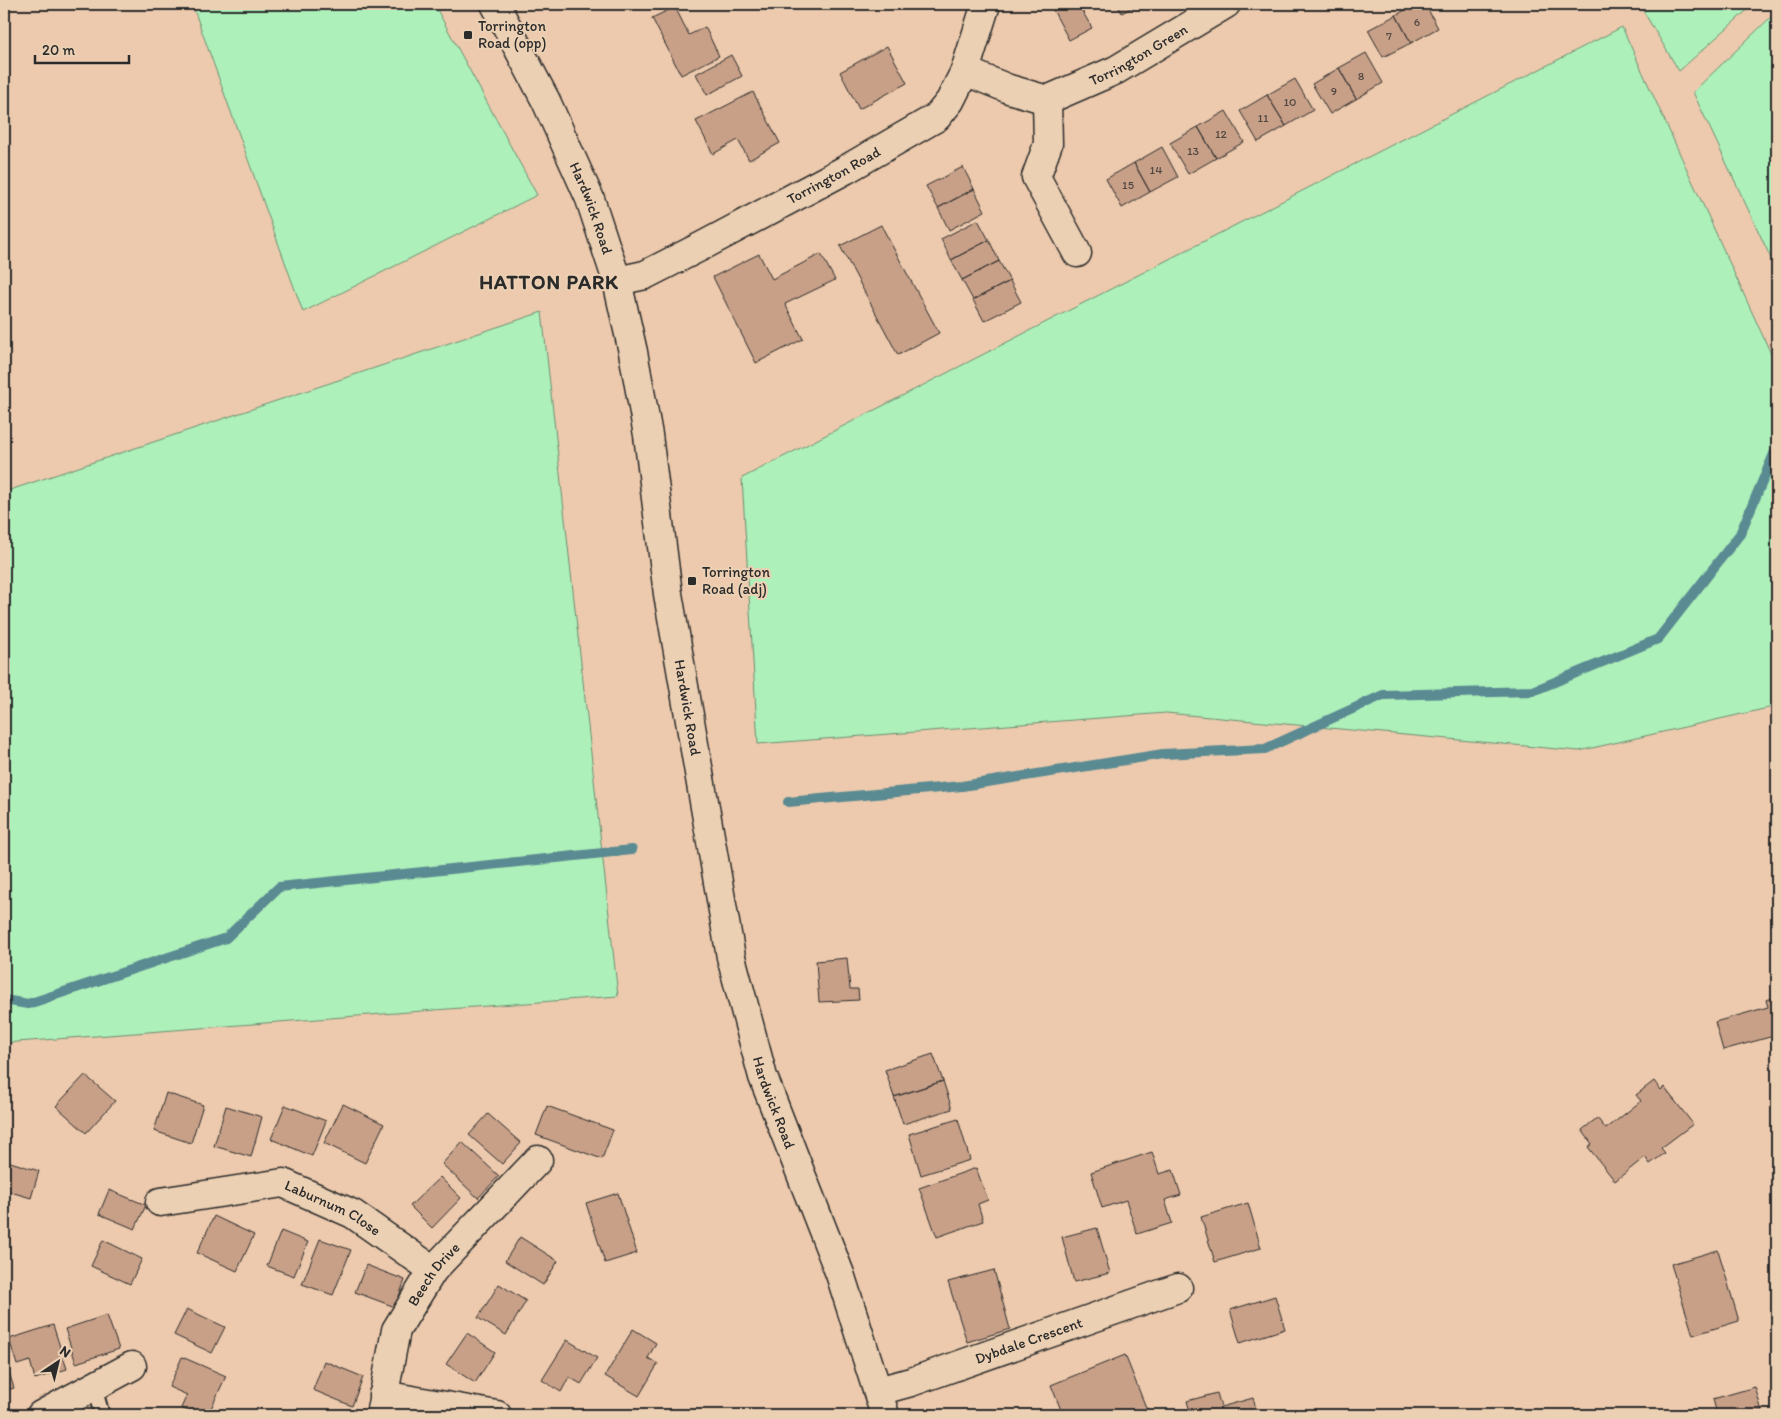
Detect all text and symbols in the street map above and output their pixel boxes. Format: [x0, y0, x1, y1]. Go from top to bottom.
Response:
house number: 6 [1414, 15, 1420, 29]
place label: Torrington Road (opp) [478, 17, 546, 52]
street label: Torrington Green [1086, 20, 1191, 90]
marker: Torrington Road (opp) [462, 29, 474, 41]
house number: 7 [1386, 29, 1392, 43]
scale bar [35, 32, 129, 64]
text: 20 m [42, 41, 76, 59]
house number: 8 [1358, 69, 1365, 83]
house number: 9 [1331, 84, 1337, 98]
house number: 10 [1284, 95, 1296, 109]
house number: 11 [1257, 111, 1269, 125]
house number: 12 [1215, 127, 1228, 141]
street label: Torrington Road [784, 142, 884, 208]
house number: 13 [1187, 144, 1200, 158]
street label: Hardwick Road [566, 159, 617, 256]
house number: 14 [1150, 163, 1162, 177]
house number: 15 [1122, 178, 1134, 192]
district label: HATTON PARK [479, 270, 619, 294]
place label: Torrington Road (adj) [702, 563, 770, 598]
marker: Torrington Road (adj) [686, 575, 698, 587]
street label: Hardwick Road [671, 658, 705, 757]
street label: Hardwick Road [749, 1055, 799, 1151]
street label: Laburnum Close [282, 1176, 384, 1240]
street label: Beech Drive [404, 1239, 464, 1309]
street label: Dybdale Crescent [973, 1313, 1085, 1368]
north arrow [32, 1336, 82, 1386]
text: N [56, 1342, 74, 1361]

